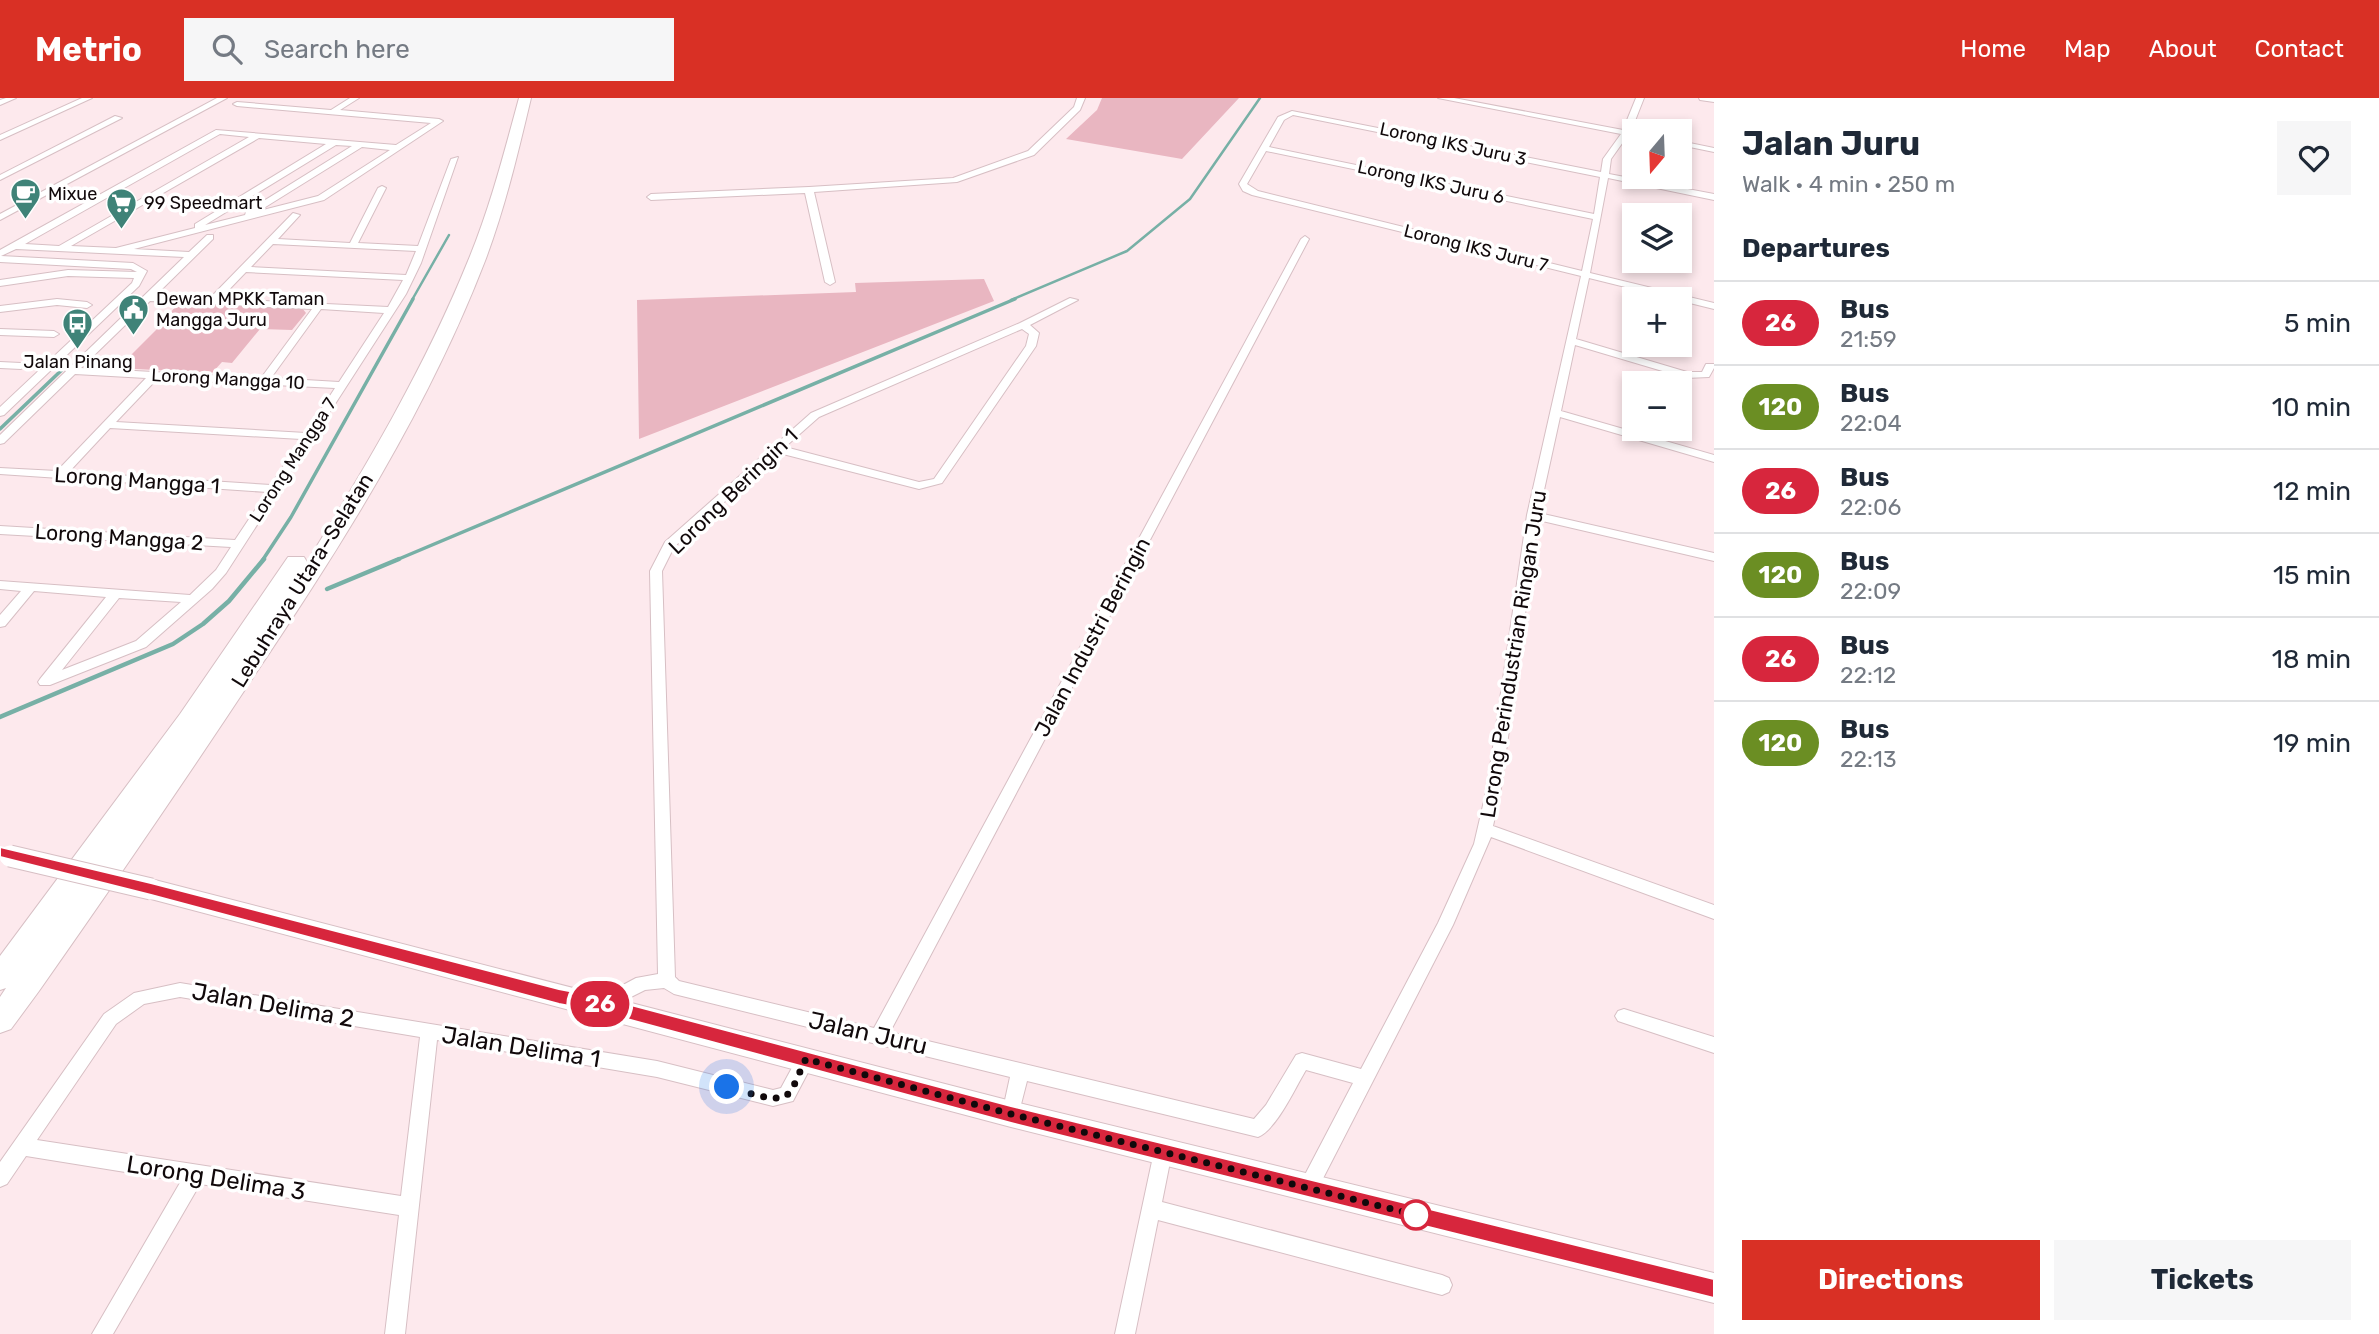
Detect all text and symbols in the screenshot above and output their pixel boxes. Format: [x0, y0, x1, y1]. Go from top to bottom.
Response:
search box [184, 18, 674, 81]
text: Metrio [35, 30, 142, 69]
icon: search [208, 30, 246, 68]
text: Search here [264, 34, 410, 65]
text: Home [1960, 35, 2026, 63]
text: Map [2064, 35, 2111, 63]
text: About [2149, 35, 2217, 63]
text: Contact [2255, 35, 2344, 63]
street label: Lorong IKS Juru 3 [1378, 118, 1528, 170]
north arrow [1622, 119, 1692, 189]
map controls [1622, 119, 1692, 441]
button: heart [2277, 121, 2351, 195]
text: Jalan Juru [1742, 124, 1920, 163]
street label: Lorong IKS Juru 6 [1356, 156, 1507, 208]
text: Walk · 4 min · 250 m [1742, 170, 1955, 198]
cafe icon: Mixue [8, 177, 42, 221]
place label: Mixue [48, 183, 97, 205]
supermarket icon: 99 Speedmart [104, 186, 138, 230]
place label: 99 Speedmart [144, 192, 262, 214]
button: layers [1622, 203, 1692, 273]
street label: Lorong IKS Juru 7 [1402, 219, 1550, 277]
text: Departures [1742, 233, 1890, 264]
button: + [1622, 287, 1692, 357]
place label: Dewan MPKK Taman Mangga Juru [156, 288, 324, 331]
public building icon: Dewan MPKK Taman Mangga Juru [116, 292, 150, 336]
text: Bus [1840, 294, 1889, 325]
bus stop icon: Jalan Pinang [61, 307, 95, 351]
text: 5 min [2284, 308, 2351, 339]
text: 26 [1765, 309, 1796, 337]
text: 21:59 [1840, 325, 1897, 353]
place label: Jalan Pinang [23, 351, 133, 373]
street label: Lorong Mangga 10 [151, 364, 305, 394]
button: − [1622, 371, 1692, 441]
text: Bus [1840, 378, 1889, 409]
text: 10 min [2272, 392, 2351, 423]
text: 120 [1759, 393, 1802, 421]
street label: Lorong Mangga 7 [245, 394, 341, 526]
text: 22:04 [1840, 409, 1902, 437]
street label: Lorong Beringin 1 [663, 423, 803, 559]
street label: Lorong Mangga 1 [53, 462, 221, 498]
text: Bus [1840, 462, 1889, 493]
street label: Lebuhraya Utara–Selatan [226, 468, 378, 692]
text: 12 min [2273, 476, 2351, 507]
text: 26 [1765, 477, 1796, 505]
street label: Lorong Perindustrian Ringan Juru [1475, 488, 1551, 820]
text: 22:06 [1840, 493, 1901, 521]
street label: Lorong Mangga 2 [34, 519, 204, 555]
street label: Jalan Industri Beringin [1029, 533, 1155, 741]
text: Bus [1840, 546, 1889, 577]
text: 15 min [2273, 560, 2351, 591]
text: 120 [1759, 561, 1802, 589]
text: 22:09 [1840, 577, 1901, 605]
text: Bus [1840, 630, 1889, 661]
text: 18 min [2272, 644, 2351, 675]
text: 26 [1765, 645, 1796, 673]
text: 22:12 [1840, 661, 1896, 689]
text: Bus [1840, 714, 1889, 745]
text: 19 min [2273, 728, 2351, 759]
text: 120 [1759, 729, 1802, 757]
text: 22:13 [1840, 745, 1897, 773]
street label: Jalan Delima 2 [190, 977, 356, 1033]
line badge: 26 [568, 981, 632, 1027]
text: 26 [584, 990, 616, 1018]
street label: Jalan Juru [806, 1006, 930, 1060]
street label: Jalan Delima 1 [440, 1021, 602, 1073]
your location [709, 1069, 744, 1104]
street label: Lorong Delima 3 [124, 1150, 308, 1206]
unlabelled marker [1401, 1200, 1431, 1230]
button: Directions [1742, 1240, 2040, 1320]
button: Tickets [2054, 1240, 2351, 1320]

